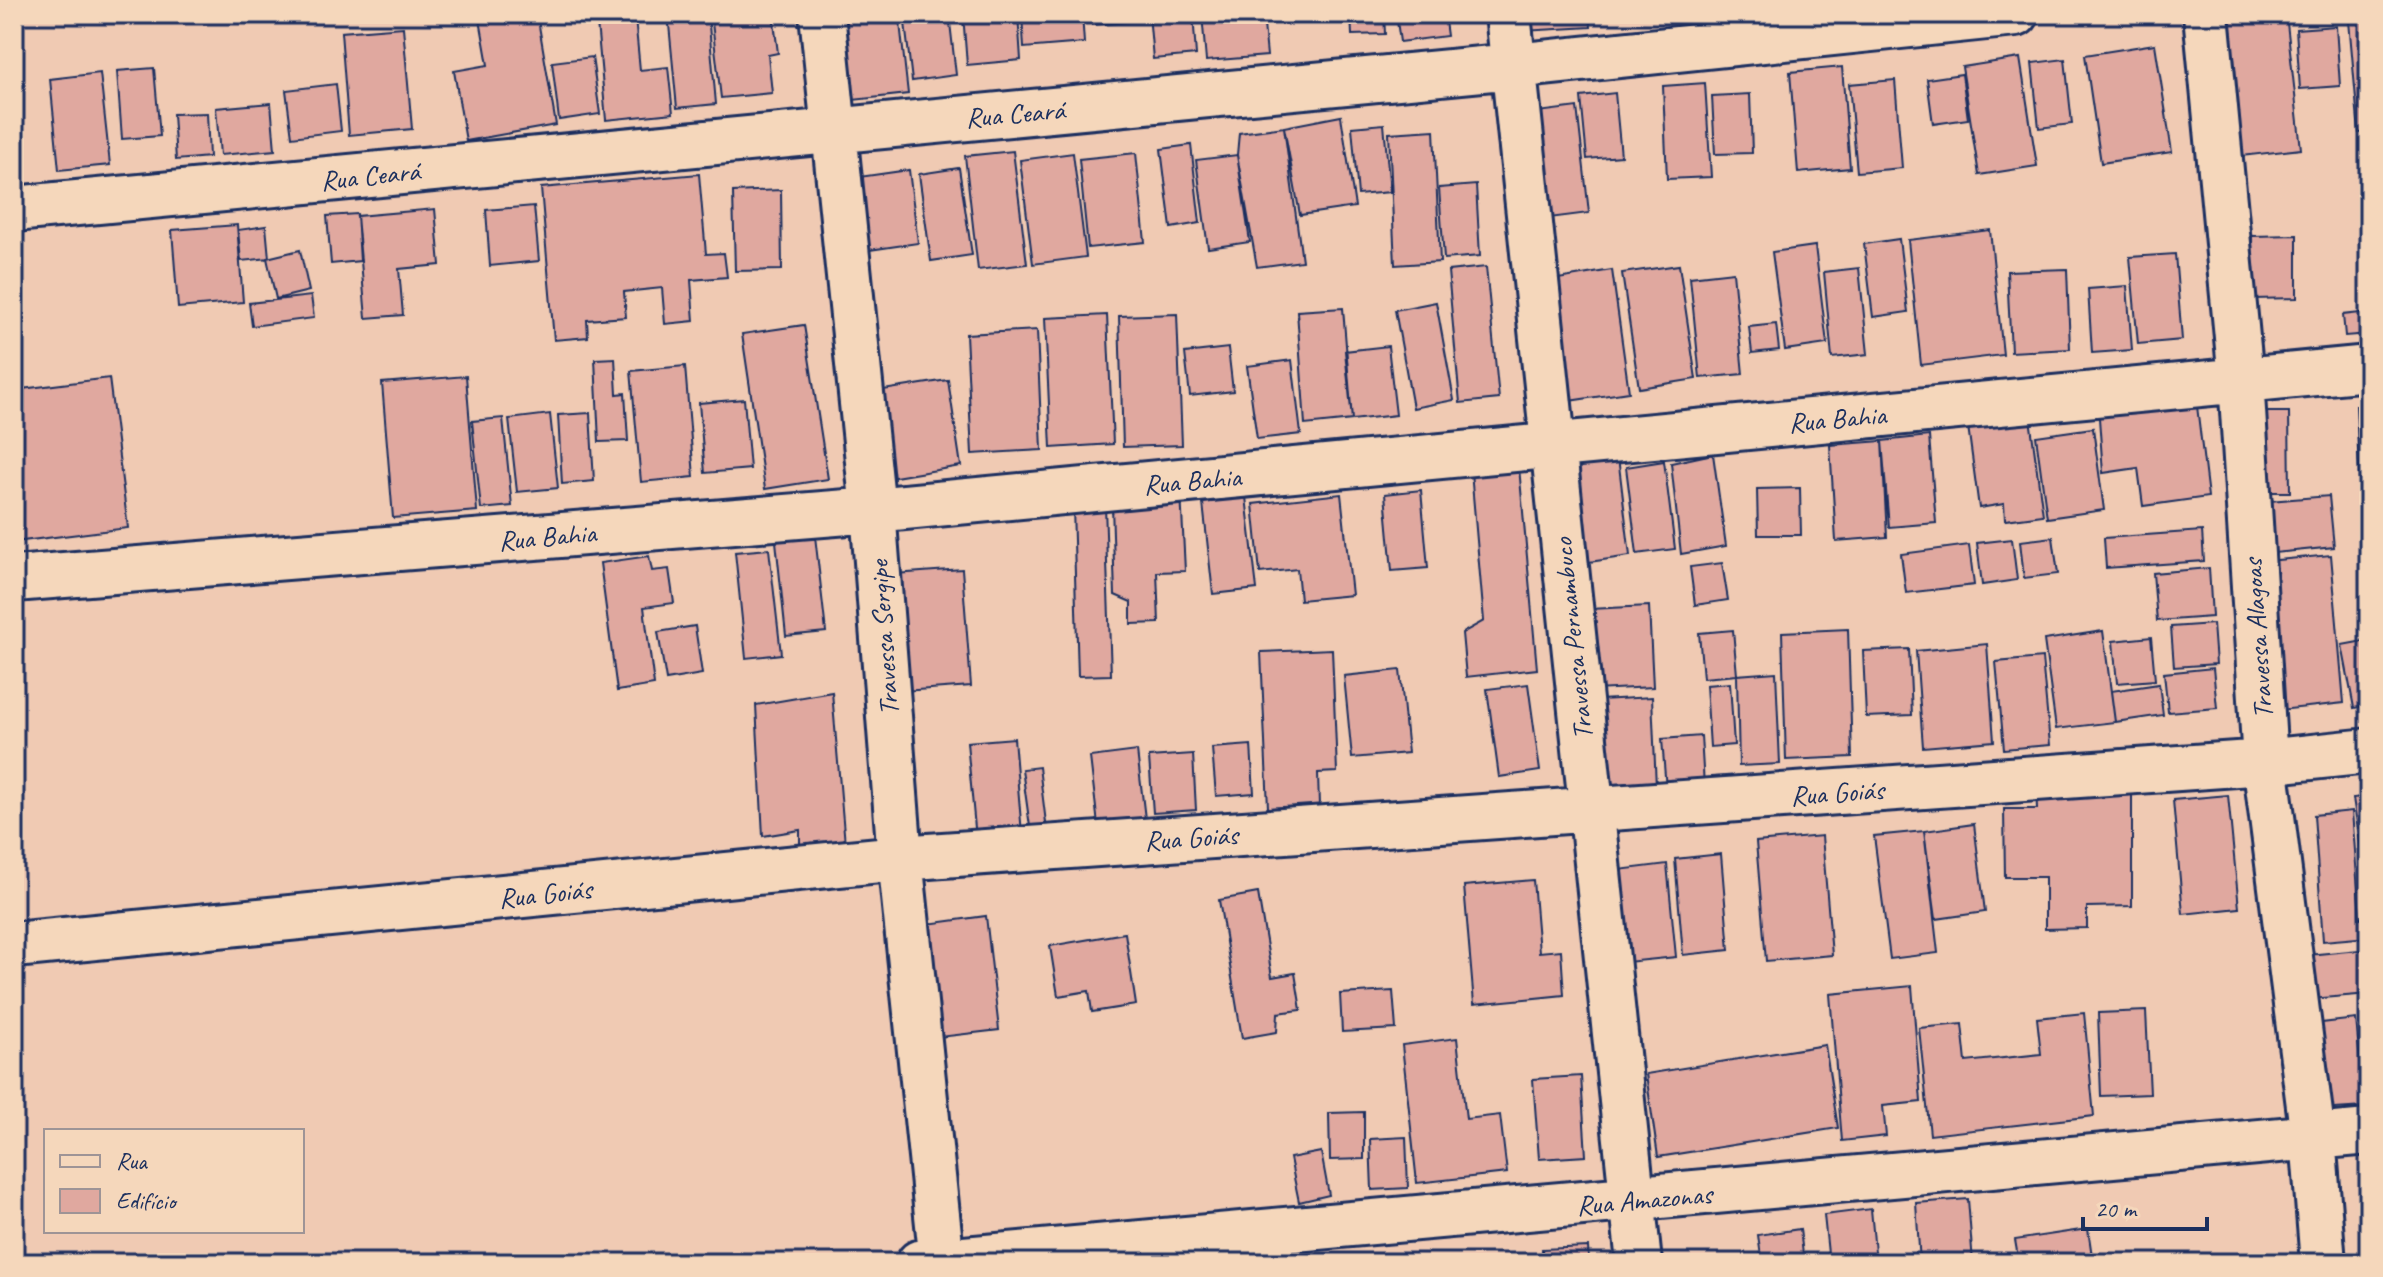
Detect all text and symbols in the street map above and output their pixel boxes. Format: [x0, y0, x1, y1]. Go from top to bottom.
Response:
street label: Rua Ceará [964, 91, 1069, 135]
street label: Rua Ceará [319, 153, 424, 198]
street label: Rua Bahia [1787, 397, 1889, 440]
street label: Rua Bahia [1142, 459, 1244, 502]
street label: Rua Bahia [497, 515, 599, 558]
street label: Travessa Pernambuco [1544, 534, 1600, 741]
street label: Travessa Alagoas [2234, 555, 2281, 720]
street label: Travessa Sergipe [860, 557, 906, 717]
street label: Rua Goiás [1789, 772, 1887, 813]
street label: Rua Goiás [1143, 817, 1241, 858]
street label: Rua Goiás [497, 871, 596, 916]
legend [44, 1129, 304, 1233]
text: Rua [116, 1146, 148, 1176]
street label: Rua Amazonas [1575, 1176, 1716, 1223]
scale bar [2083, 1181, 2207, 1231]
text: Edifício [116, 1186, 178, 1216]
text: 20 m [2095, 1194, 2138, 1224]

